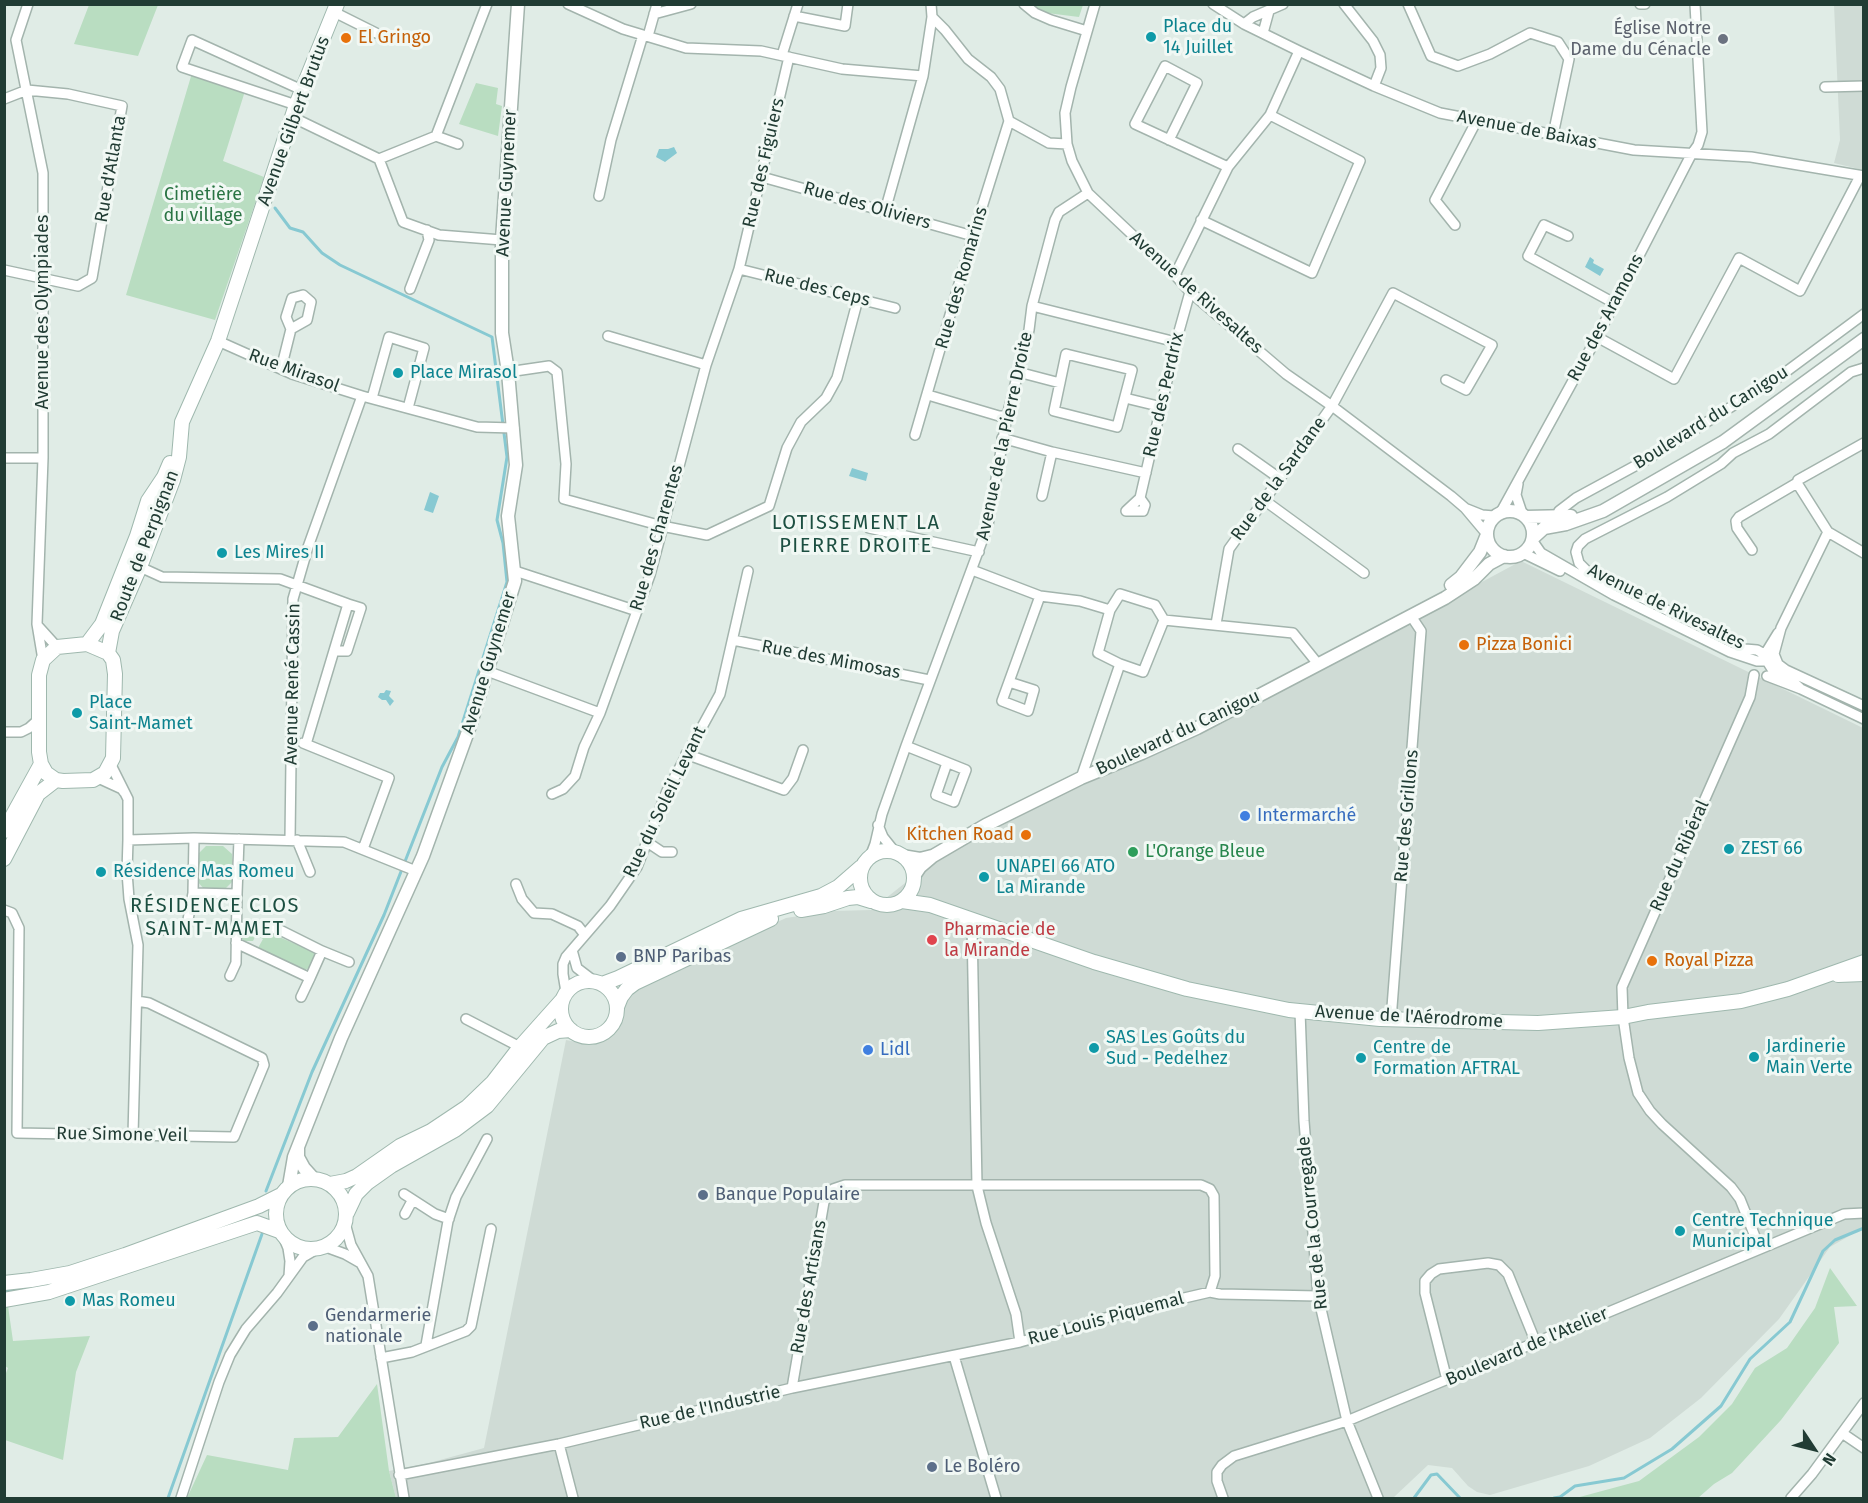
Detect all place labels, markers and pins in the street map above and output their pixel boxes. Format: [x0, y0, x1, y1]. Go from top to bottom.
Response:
place label: Place du 14 Juillet [1163, 16, 1233, 58]
place label: Église Notre Dame du Cénacle [1570, 18, 1711, 60]
place label: El Gringo [358, 27, 431, 49]
marker: Place du 14 Juillet [1144, 30, 1158, 44]
marker: El Gringo [339, 31, 353, 45]
marker: Église Notre Dame du Cénacle [1716, 32, 1730, 46]
place label: Place Mirasol [410, 362, 517, 384]
marker: Place Mirasol [391, 366, 405, 380]
place label: Les Mires II [234, 542, 325, 564]
marker: Les Mires II [215, 546, 229, 560]
place label: Pizza Bonici [1476, 634, 1572, 656]
marker: Pizza Bonici [1457, 638, 1471, 652]
place label: Place Saint-Mamet [89, 692, 193, 734]
marker: Place Saint-Mamet [70, 706, 84, 720]
place label: Intermarché [1257, 805, 1356, 827]
marker: Intermarché [1238, 809, 1252, 823]
place label: Kitchen Road [906, 824, 1014, 846]
marker: Kitchen Road [1019, 828, 1033, 842]
place label: ZEST 66 [1741, 838, 1803, 860]
place label: L'Orange Bleue [1145, 841, 1265, 863]
marker: ZEST 66 [1722, 842, 1736, 856]
marker: L'Orange Bleue [1126, 845, 1140, 859]
place label: UNAPEI 66 ATO La Mirande [996, 856, 1115, 898]
place label: Résidence Mas Romeu [113, 861, 294, 883]
marker: Résidence Mas Romeu [94, 865, 108, 879]
marker: UNAPEI 66 ATO La Mirande [977, 870, 991, 884]
place label: Pharmacie de la Mirande [944, 919, 1055, 962]
marker: Pharmacie de la Mirande [925, 933, 939, 947]
place label: BNP Paribas [633, 946, 731, 968]
marker: BNP Paribas [614, 950, 628, 964]
place label: Royal Pizza [1664, 950, 1754, 972]
marker: Royal Pizza [1645, 954, 1659, 968]
place label: SAS Les Goûts du Sud - Pedelhez [1106, 1027, 1245, 1070]
place label: Jardinerie Main Verte [1766, 1036, 1853, 1078]
place label: Centre de Formation AFTRAL [1373, 1037, 1520, 1080]
place label: Lidl [880, 1039, 910, 1061]
marker: SAS Les Goûts du Sud - Pedelhez [1087, 1041, 1101, 1055]
marker: Lidl [861, 1043, 875, 1057]
marker: Jardinerie Main Verte [1747, 1050, 1761, 1064]
marker: Centre de Formation AFTRAL [1354, 1051, 1368, 1065]
place label: Banque Populaire [715, 1184, 860, 1206]
marker: Banque Populaire [696, 1188, 710, 1202]
place label: Centre Technique Municipal [1692, 1210, 1834, 1252]
marker: Centre Technique Municipal [1673, 1224, 1687, 1238]
place label: Mas Romeu [82, 1290, 176, 1312]
marker: Mas Romeu [63, 1294, 77, 1308]
place label: Gendarmerie nationale [325, 1305, 431, 1348]
marker: Gendarmerie nationale [306, 1319, 320, 1333]
place label: Le Boléro [944, 1456, 1020, 1478]
marker: Le Boléro [925, 1460, 939, 1474]

